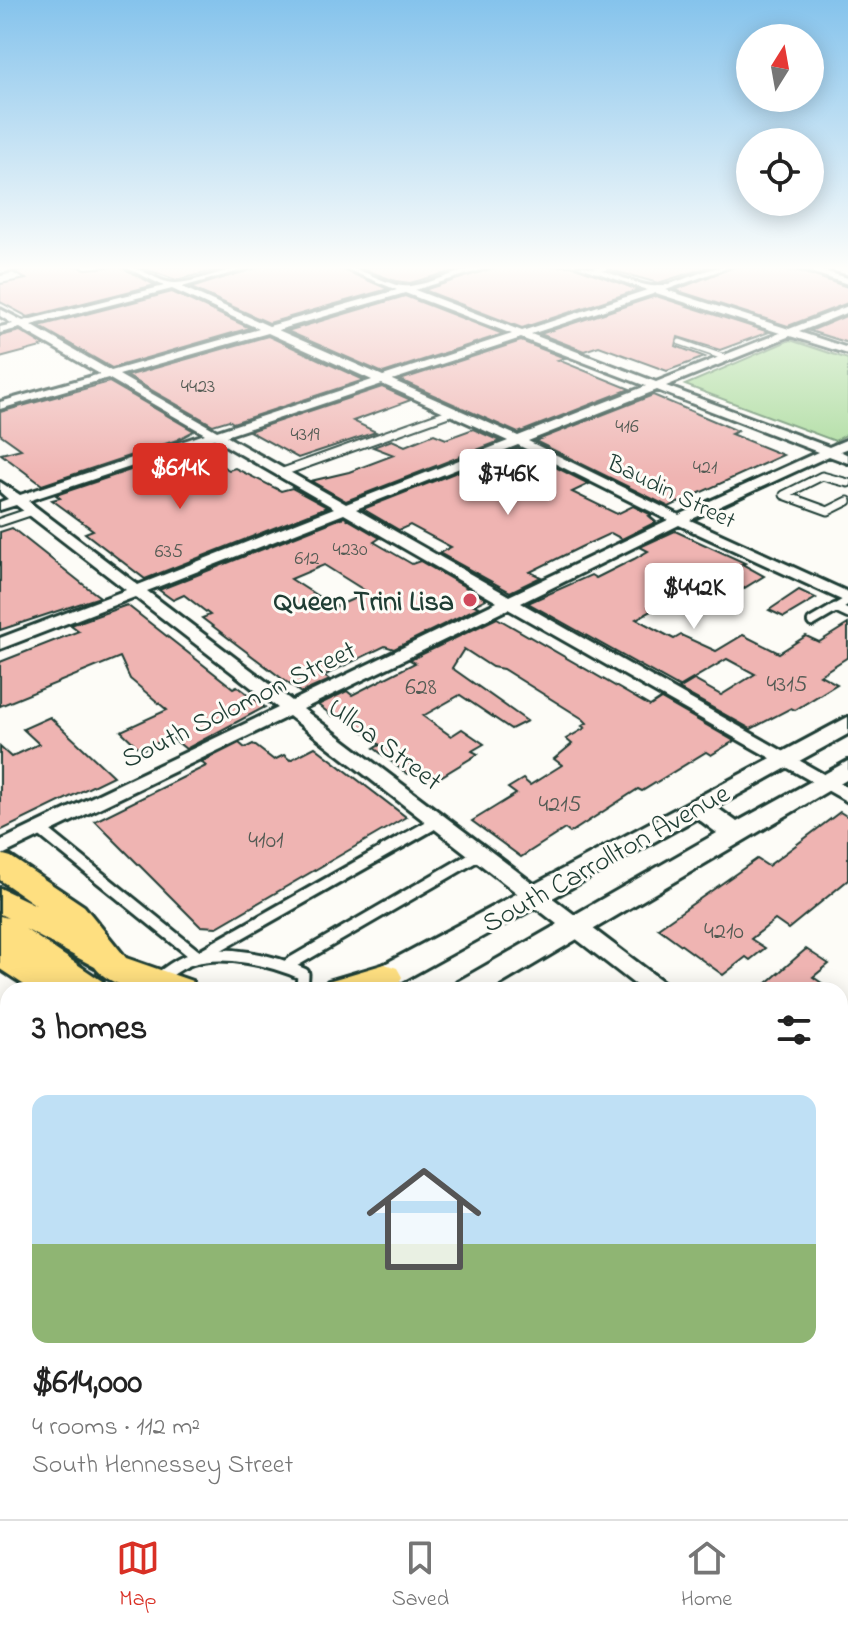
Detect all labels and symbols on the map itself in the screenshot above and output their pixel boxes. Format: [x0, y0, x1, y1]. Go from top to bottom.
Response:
north arrow [736, 24, 824, 112]
house number: 4423 [181, 373, 215, 402]
house number: 416 [615, 413, 639, 442]
house number: 4319 [291, 421, 319, 450]
pin: $614K [124, 443, 236, 511]
street label: Baudin Street [600, 447, 741, 539]
pin: $746K [452, 449, 564, 517]
house number: 421 [693, 454, 717, 483]
house number: 4230 [332, 536, 368, 565]
house number: 635 [155, 538, 183, 567]
house number: 612 [294, 545, 320, 574]
pin: $442K [638, 563, 750, 631]
place label: Queen Trini Lisa [274, 583, 454, 624]
marker: Queen Trini Lisa [461, 591, 479, 609]
street label: South Solomon Street [115, 631, 364, 781]
house number: 4315 [766, 668, 808, 703]
house number: 628 [405, 671, 437, 706]
street label: Ulloa Street [318, 689, 450, 803]
street label: South Carrollton Avenue [475, 775, 738, 945]
house number: 4215 [538, 788, 582, 823]
house number: 4101 [248, 824, 284, 859]
house number: 4210 [704, 915, 744, 950]

